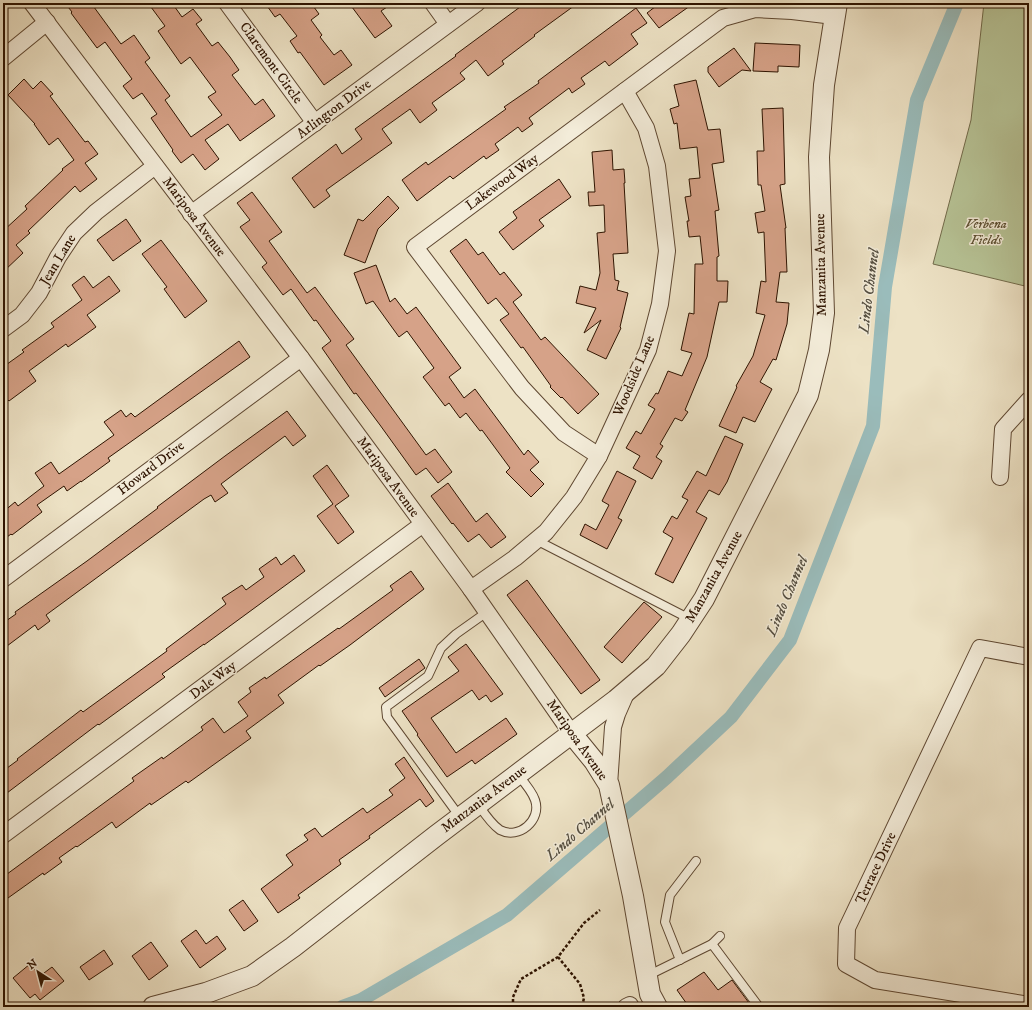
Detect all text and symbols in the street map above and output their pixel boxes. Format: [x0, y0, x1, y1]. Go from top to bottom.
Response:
street label: Claremont Circle [235, 19, 307, 107]
street label: Arlington Drive [293, 75, 375, 143]
street label: Lakewood Way [462, 149, 542, 214]
street label: Mariposa Avenue [158, 173, 230, 261]
street label: Manzanita Avenue [811, 213, 831, 317]
park label: Verbena Fields [965, 215, 1007, 249]
street label: Jean Lane [35, 231, 80, 291]
water label: Lindo Channel [854, 245, 884, 335]
street label: Woodside Lane [609, 333, 659, 420]
street label: Mariposa Avenue [353, 433, 423, 521]
street label: Howard Drive [114, 437, 188, 499]
street label: Manzanita Avenue [681, 528, 747, 626]
water label: Lindo Channel [761, 551, 813, 640]
street label: Dale Way [186, 656, 240, 703]
street label: Mariposa Avenue [542, 696, 612, 784]
street label: Manzanita Avenue [438, 761, 531, 837]
water label: Lindo Channel [541, 794, 620, 866]
street label: Terrace Drive [851, 829, 901, 907]
north arrow [18, 952, 58, 992]
text: N [25, 956, 40, 973]

